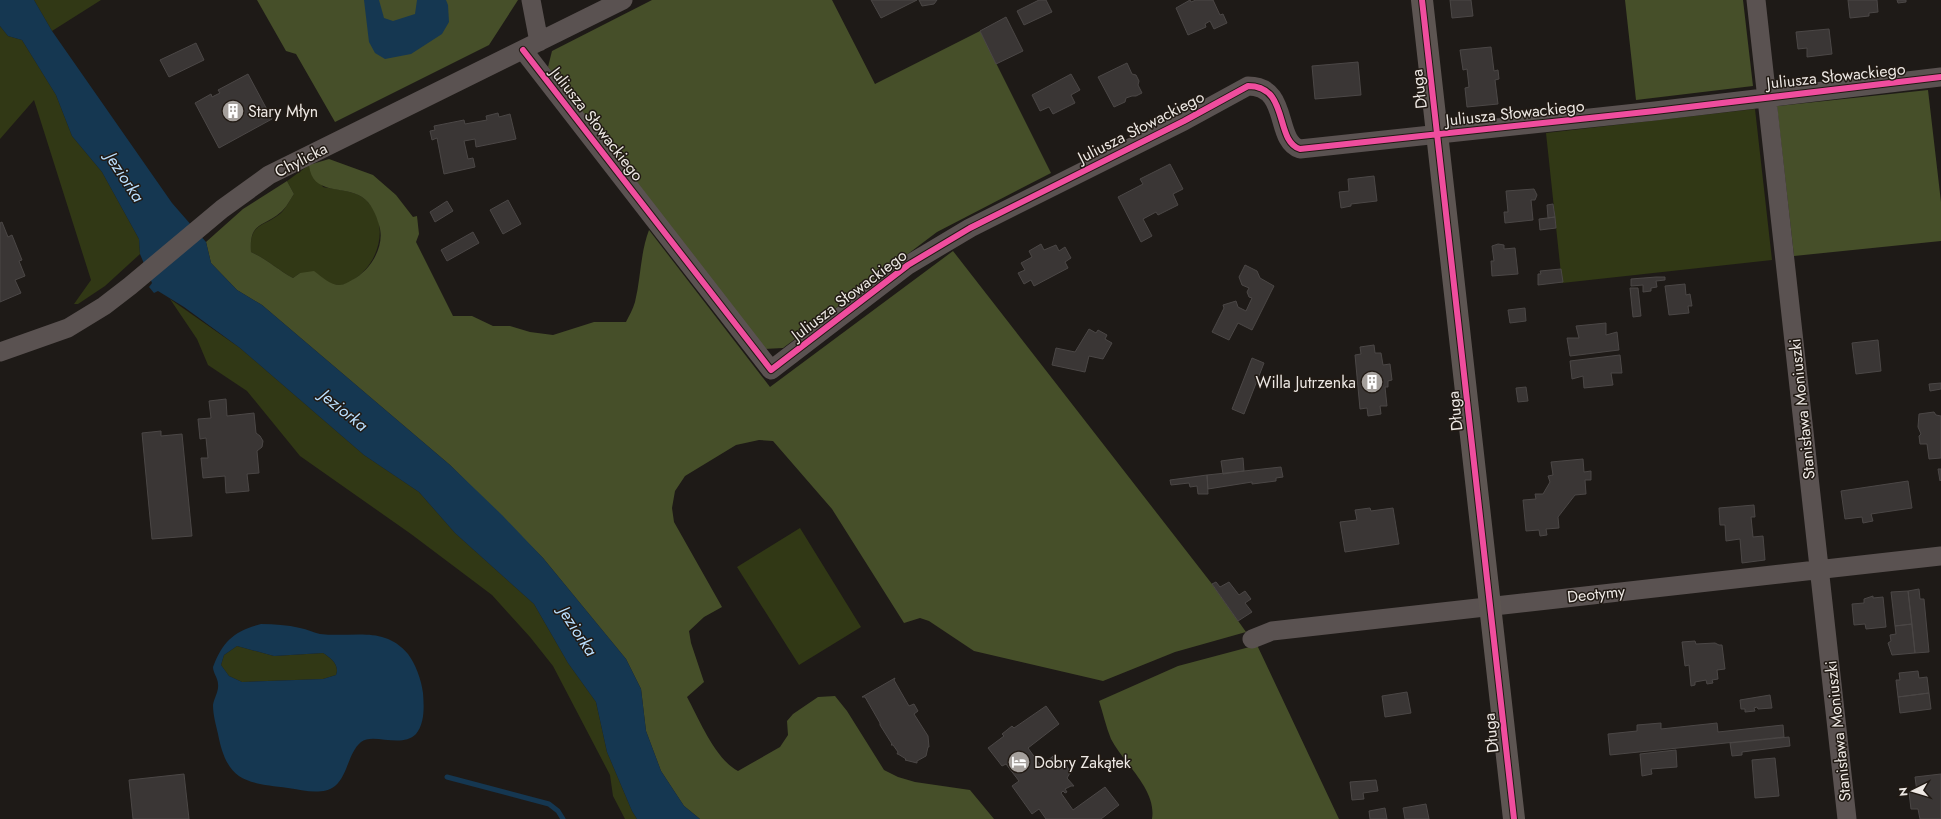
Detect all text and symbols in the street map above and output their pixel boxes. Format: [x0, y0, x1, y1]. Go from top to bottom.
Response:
street label: Juliusza Słowackiego [1764, 57, 1907, 95]
street label: Juliusza Słowackiego [544, 60, 649, 186]
street label: Długa [1405, 68, 1433, 110]
street label: Juliusza Słowackiego [1072, 85, 1208, 170]
street label: Juliusza Słowackiego [1443, 94, 1586, 132]
building icon: Stary Młyn [220, 98, 246, 124]
place label: Stary Młyn [248, 100, 318, 123]
street label: Chylicka [271, 137, 331, 183]
water label: Jeziorka [98, 145, 150, 207]
street label: Juliusza Słowackiego [785, 244, 912, 347]
street label: Stanisława Moniuszki [1783, 337, 1821, 481]
building icon: Willa Jutrzenka [1359, 369, 1385, 395]
place label: Willa Jutrzenka [1256, 371, 1356, 394]
water label: Jeziorka [313, 381, 374, 437]
street label: Długa [1441, 390, 1469, 432]
street label: Deotymy [1566, 579, 1627, 608]
water label: Jeziorka [551, 599, 603, 661]
street label: Stanisława Moniuszki [1819, 659, 1857, 803]
street label: Długa [1477, 712, 1505, 754]
hotel icon: Dobry Zakątek [1006, 749, 1032, 775]
place label: Dobry Zakątek [1034, 751, 1132, 774]
north arrow [1893, 771, 1933, 811]
text: N [1895, 787, 1911, 797]

